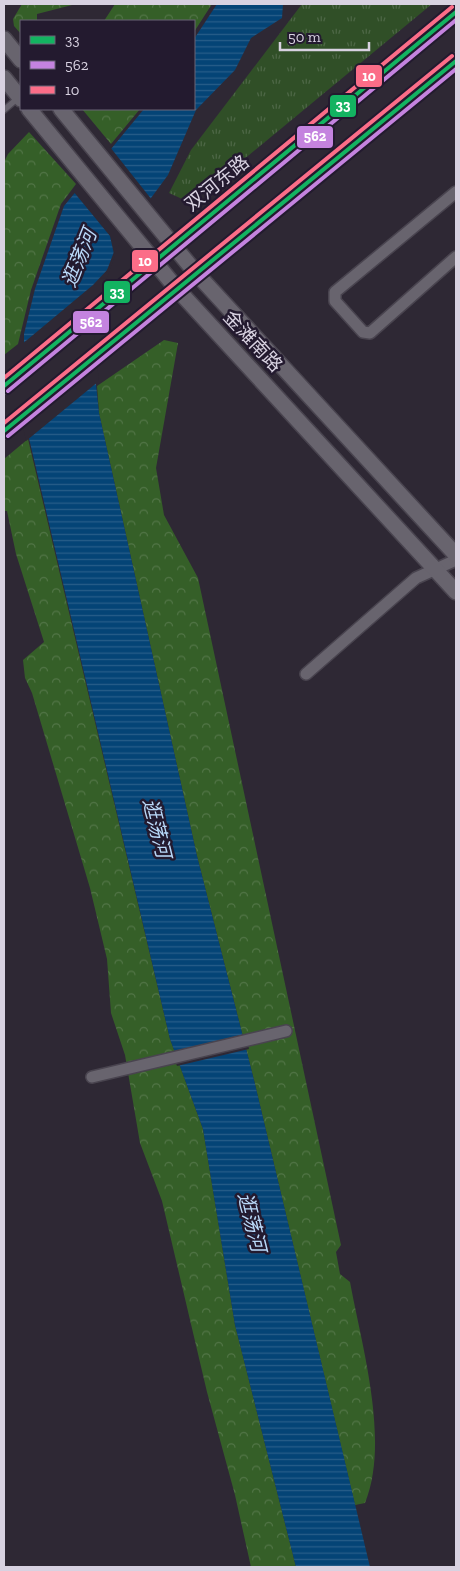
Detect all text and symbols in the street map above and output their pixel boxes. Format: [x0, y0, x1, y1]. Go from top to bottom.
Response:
legend [20, 20, 195, 110]
scale bar [280, 20, 369, 52]
text: 50 m [288, 28, 321, 46]
text: 33 [65, 31, 80, 49]
text: 562 [65, 56, 89, 74]
line badge: 10 [355, 64, 383, 88]
text: 10 [362, 68, 376, 85]
text: 10 [65, 81, 79, 99]
line badge: 33 [329, 94, 357, 118]
text: 33 [336, 97, 351, 114]
line badge: 562 [296, 125, 334, 149]
text: 562 [304, 128, 327, 145]
street label: 双河东路 [180, 150, 254, 216]
water label: 逛荡河 [57, 222, 103, 290]
line badge: 10 [131, 249, 159, 273]
text: 10 [138, 253, 152, 270]
line badge: 33 [103, 280, 131, 304]
text: 33 [110, 284, 125, 301]
street label: 金滩南路 [219, 305, 287, 377]
line badge: 562 [72, 310, 110, 334]
text: 562 [80, 314, 103, 331]
water label: 逛荡河 [138, 796, 177, 864]
water label: 逛荡河 [233, 1190, 272, 1258]

